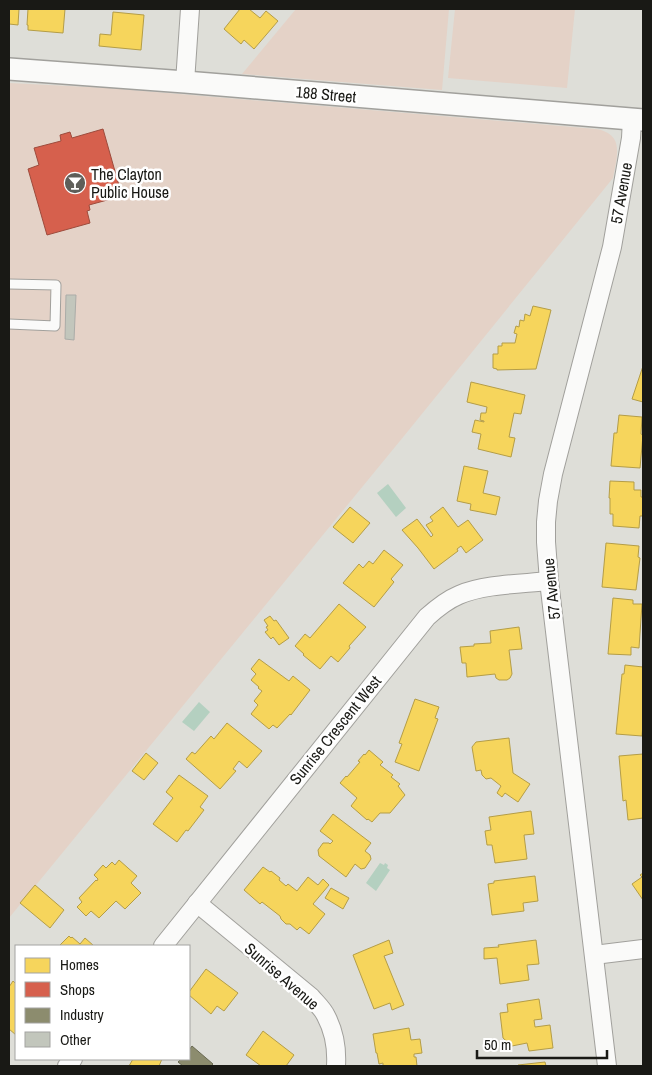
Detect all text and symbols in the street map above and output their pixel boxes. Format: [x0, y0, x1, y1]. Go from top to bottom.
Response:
street label: 188 Street [295, 80, 357, 108]
street label: 57 Avenue [605, 161, 637, 225]
place label: The Clayton Public House [91, 163, 169, 203]
bar icon: The Clayton Public House [63, 171, 87, 195]
street label: 57 Avenue [537, 557, 565, 621]
street label: Sunrise Crescent West [284, 670, 386, 789]
street label: Sunrise Avenue [240, 937, 324, 1015]
legend [15, 945, 190, 1060]
text: Homes [60, 954, 99, 975]
text: Shops [60, 979, 95, 1000]
text: Industry [60, 1004, 105, 1025]
scale bar [477, 1028, 607, 1060]
text: Other [60, 1029, 91, 1050]
text: 50 m [484, 1034, 511, 1055]

